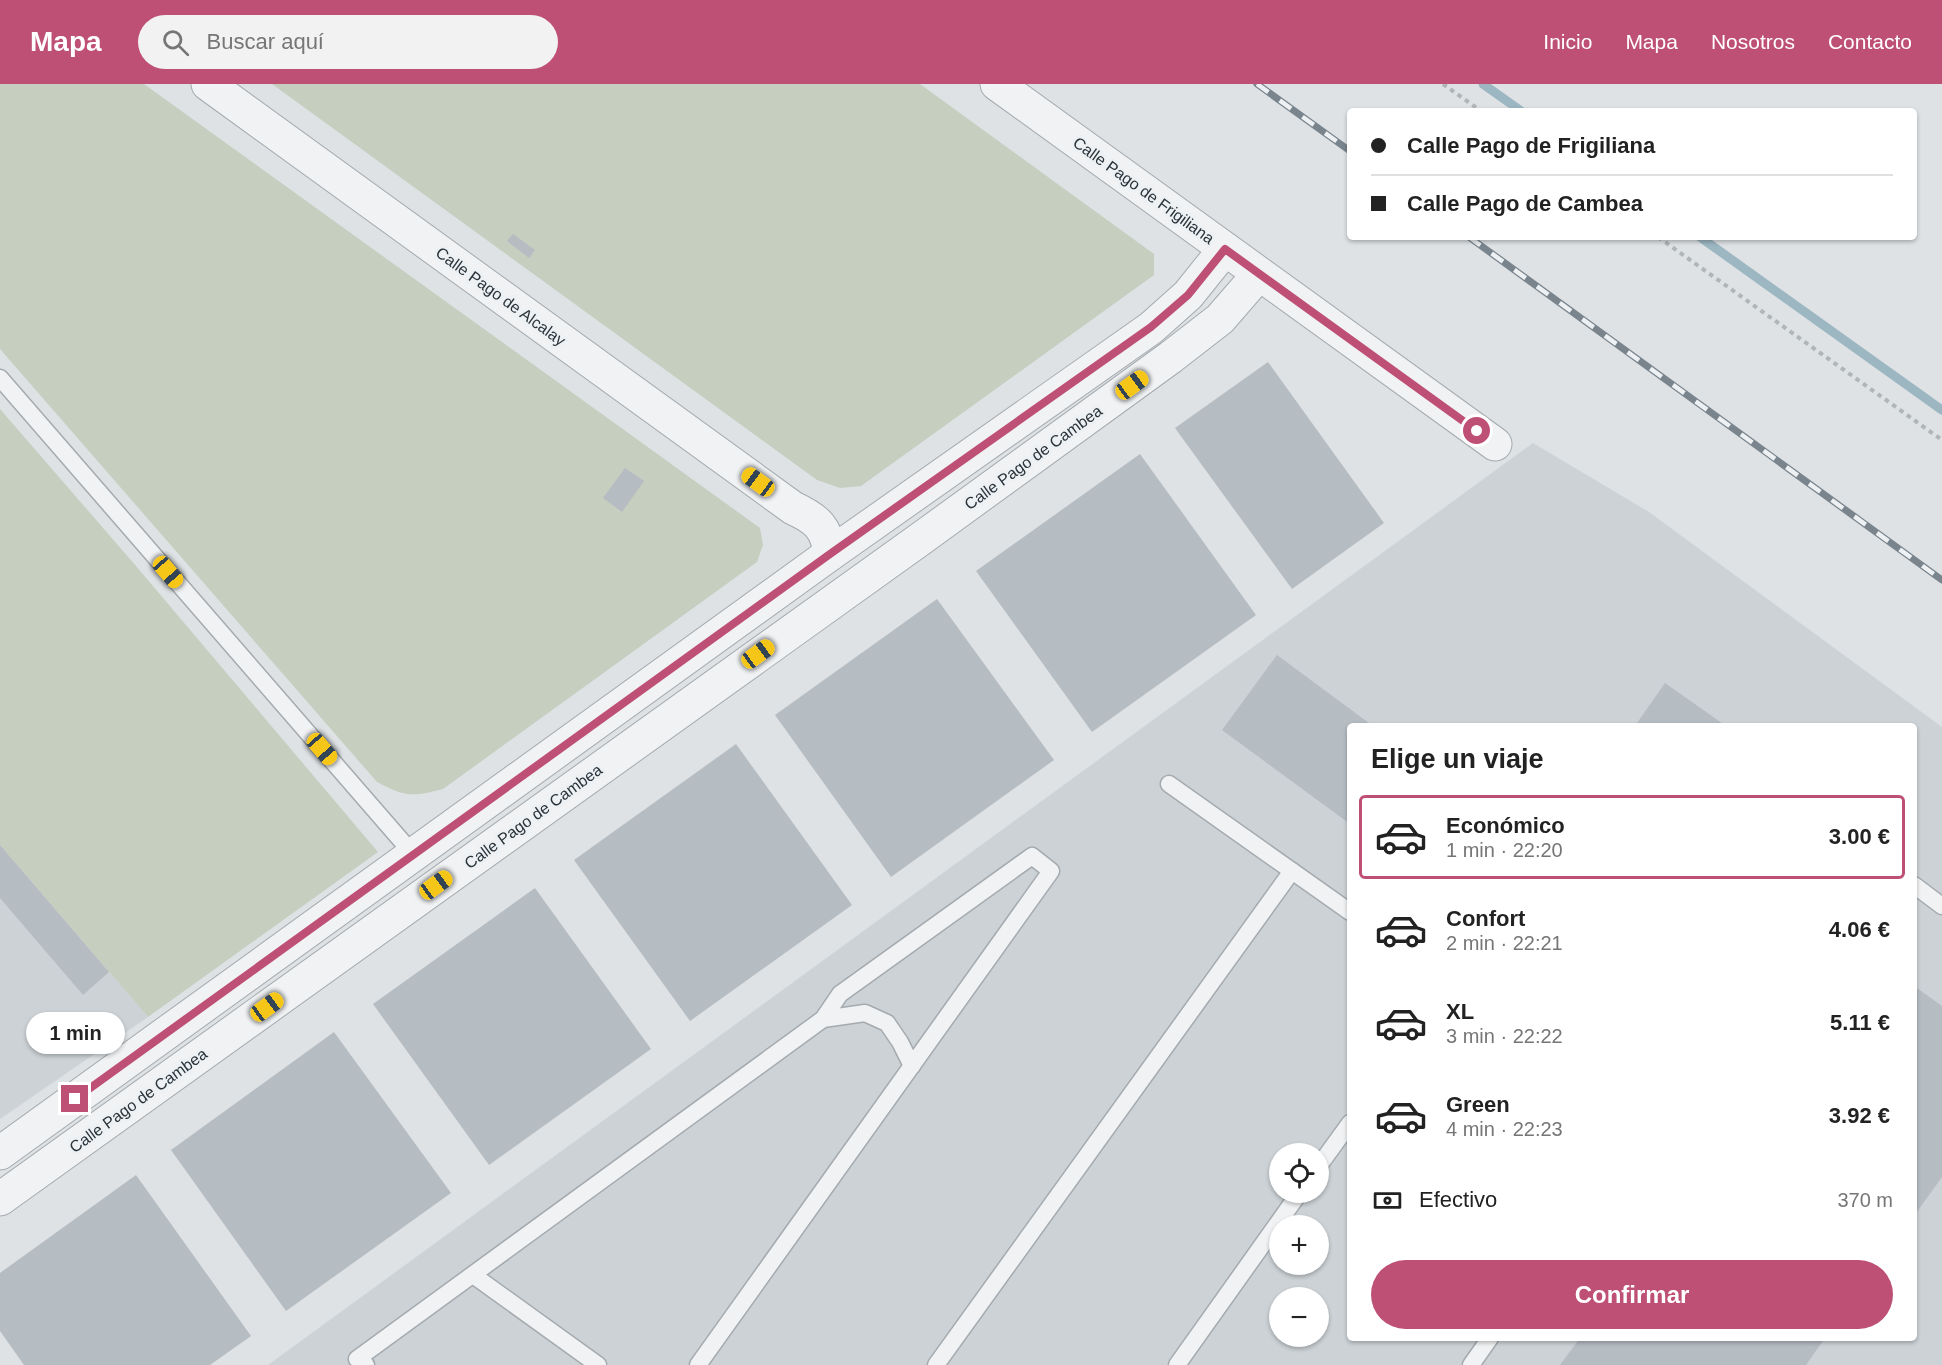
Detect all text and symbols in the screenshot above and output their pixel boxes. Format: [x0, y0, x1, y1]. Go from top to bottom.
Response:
search box [138, 15, 558, 69]
text: Mapa [30, 26, 102, 57]
icon: search [159, 26, 192, 59]
text: Buscar aquí [207, 29, 324, 54]
text: Inicio [1543, 30, 1592, 53]
text: Mapa [1625, 30, 1678, 53]
text: Nosotros [1711, 30, 1795, 53]
text: Contacto [1828, 30, 1912, 53]
text: Calle Pago de Frigiliana [1407, 133, 1655, 158]
street label: Calle Pago de Frigiliana [1070, 134, 1218, 247]
text: Calle Pago de Cambea [1407, 191, 1643, 216]
street label: Calle Pago de Alcalay [433, 244, 569, 349]
car [1112, 367, 1152, 403]
street label: Calle Pago de Cambea [961, 402, 1105, 513]
route start [1463, 417, 1490, 444]
car [738, 464, 778, 500]
car [149, 553, 187, 591]
car [738, 636, 778, 672]
car [303, 730, 341, 768]
text: Elige un viaje [1371, 744, 1544, 774]
street label: Calle Pago de Cambea [461, 761, 605, 872]
icon: car [1374, 810, 1428, 864]
text: Económico [1446, 813, 1565, 838]
text: 3.00 € [1829, 824, 1890, 849]
text: 1 min · 22:20 [1446, 839, 1563, 861]
car [416, 867, 456, 903]
icon: car [1374, 903, 1428, 957]
text: Confort [1446, 906, 1525, 931]
text: 4.06 € [1829, 917, 1890, 942]
text: 2 min · 22:21 [1446, 932, 1563, 954]
car [247, 989, 287, 1025]
icon: car [1374, 996, 1428, 1050]
text: XL [1446, 999, 1474, 1024]
text: 5.11 € [1830, 1010, 1890, 1035]
callout: 1 min [26, 1012, 124, 1054]
text: 1 min [49, 1022, 102, 1044]
text: 3 min · 22:22 [1446, 1025, 1563, 1047]
street label: Calle Pago de Cambea [66, 1045, 210, 1156]
route end [61, 1085, 88, 1112]
icon: car [1374, 1089, 1428, 1143]
text: Green [1446, 1092, 1510, 1117]
text: 3.92 € [1829, 1103, 1890, 1128]
text: 4 min · 22:23 [1446, 1118, 1563, 1140]
map controls [1269, 1143, 1329, 1347]
button: locate [1269, 1143, 1329, 1203]
icon: cash [1371, 1184, 1404, 1217]
text: Efectivo [1419, 1187, 1497, 1212]
text: 370 m [1837, 1189, 1893, 1211]
button: + [1269, 1215, 1329, 1275]
button: Confirmar [1371, 1260, 1893, 1329]
button: − [1269, 1287, 1329, 1347]

